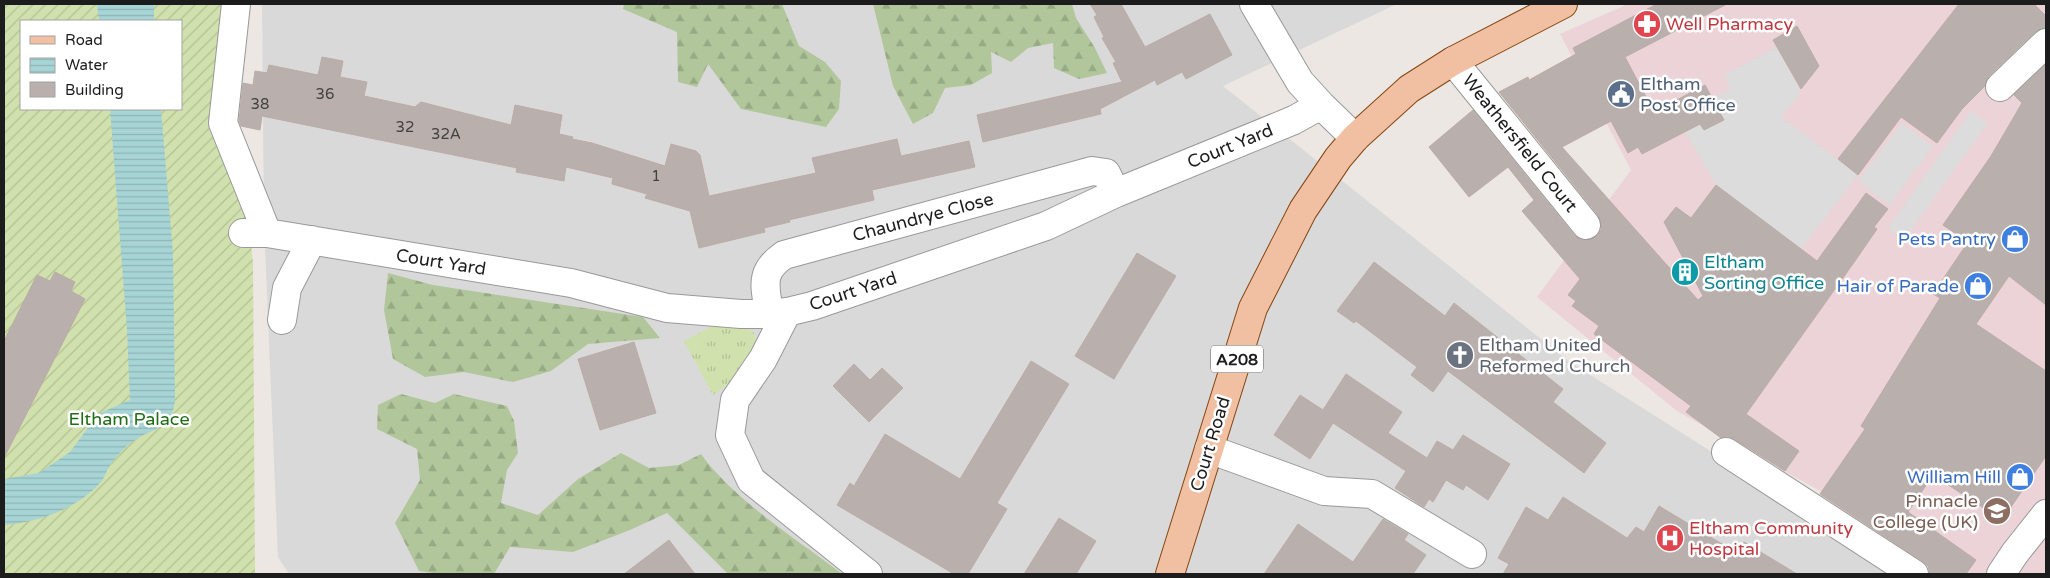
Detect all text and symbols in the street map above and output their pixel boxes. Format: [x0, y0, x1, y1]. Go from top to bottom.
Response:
pharmacy icon: Well Pharmacy [1632, 9, 1662, 39]
place label: Well Pharmacy [1666, 13, 1793, 35]
legend [20, 20, 182, 110]
text: Road [65, 31, 103, 49]
text: Water [65, 56, 108, 74]
street label: Weathersfield Court [1458, 70, 1582, 217]
place label: Eltham Post Office [1640, 73, 1736, 116]
public building icon: Eltham Post Office [1606, 79, 1636, 109]
text: Building [65, 81, 124, 99]
house number: 36 [316, 85, 334, 103]
house number: 38 [251, 95, 269, 113]
house number: 32 [396, 118, 414, 136]
street label: Court Yard [1184, 119, 1276, 173]
house number: 32A [431, 125, 461, 143]
house number: 1 [651, 167, 661, 185]
street label: Chaundrye Close [850, 188, 996, 246]
shop icon: Pets Pantry [2000, 224, 2030, 254]
place label: Pets Pantry [1898, 228, 1996, 250]
street label: Court Yard [394, 244, 488, 280]
place label: Eltham Sorting Office [1704, 251, 1824, 294]
building icon: Eltham Sorting Office [1670, 257, 1700, 287]
street label: Court Yard [806, 267, 900, 315]
shop icon: Hair of Parade [1963, 271, 1993, 301]
place label: Hair of Parade [1837, 275, 1959, 297]
place label: Eltham United Reformed Church [1479, 334, 1631, 377]
church icon: Eltham United Reformed Church [1445, 340, 1475, 370]
road number: A208 [1211, 346, 1263, 372]
street label: Court Road [1185, 394, 1235, 494]
park label: Eltham Palace [68, 408, 190, 430]
shop icon: William Hill [2005, 462, 2035, 492]
place label: William Hill [1907, 466, 2001, 488]
place label: Pinnacle College (UK) [1873, 490, 1978, 533]
school or university icon: Pinnacle College (UK) [1982, 496, 2012, 526]
place label: Eltham Community Hospital [1689, 517, 1853, 560]
hospital icon: Eltham Community Hospital [1655, 523, 1685, 553]

